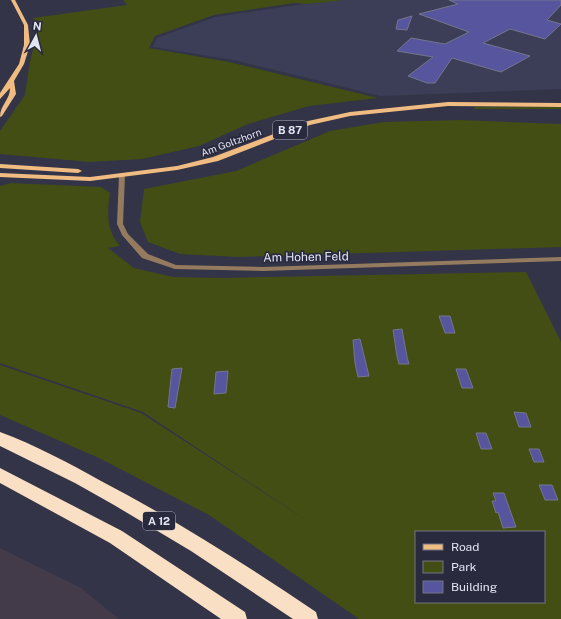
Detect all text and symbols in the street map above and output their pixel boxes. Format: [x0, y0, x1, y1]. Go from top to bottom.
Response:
north arrow [16, 16, 56, 56]
text: N [32, 20, 42, 33]
road number: B 87 [273, 121, 307, 139]
street label: Am Goltzhorn [199, 125, 263, 159]
street label: Am Hohen Feld [263, 249, 349, 265]
road number: A 12 [143, 512, 175, 530]
legend [415, 531, 545, 603]
text: Road [451, 540, 479, 554]
text: Park [451, 560, 477, 574]
text: Building [451, 580, 497, 594]

